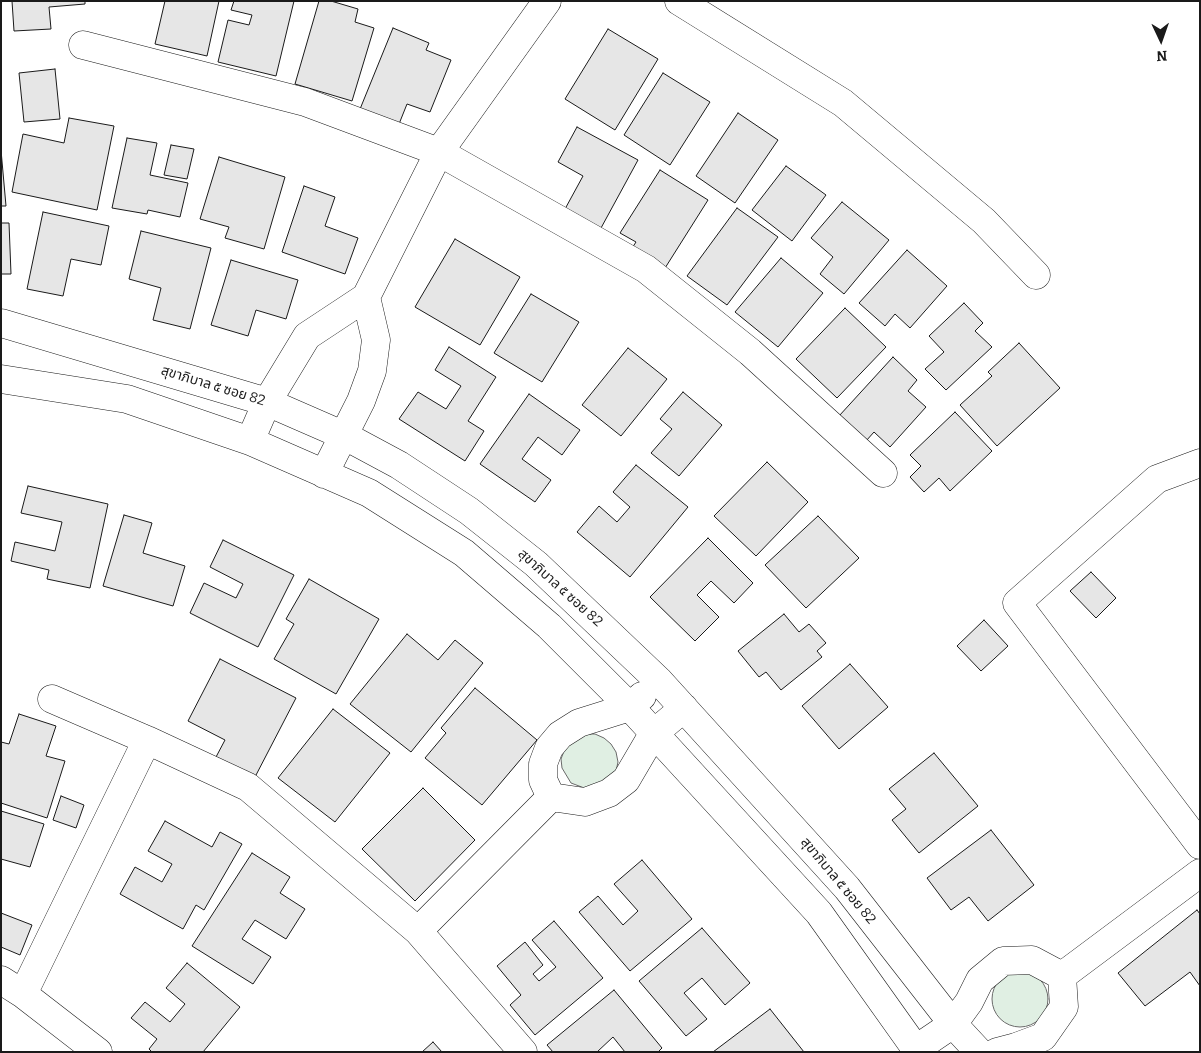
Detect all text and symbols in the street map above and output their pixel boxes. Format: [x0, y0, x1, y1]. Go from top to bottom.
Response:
north arrow [1136, 15, 1186, 65]
text: N [1156, 47, 1168, 64]
street label: สุขาภิบาล ๕ ซอย 82 [159, 362, 267, 410]
street label: สุขาภิบาล ๕ ซอย 82 [514, 546, 606, 630]
street label: สุขาภิบาล ๕ ซอย 82 [797, 834, 879, 928]

